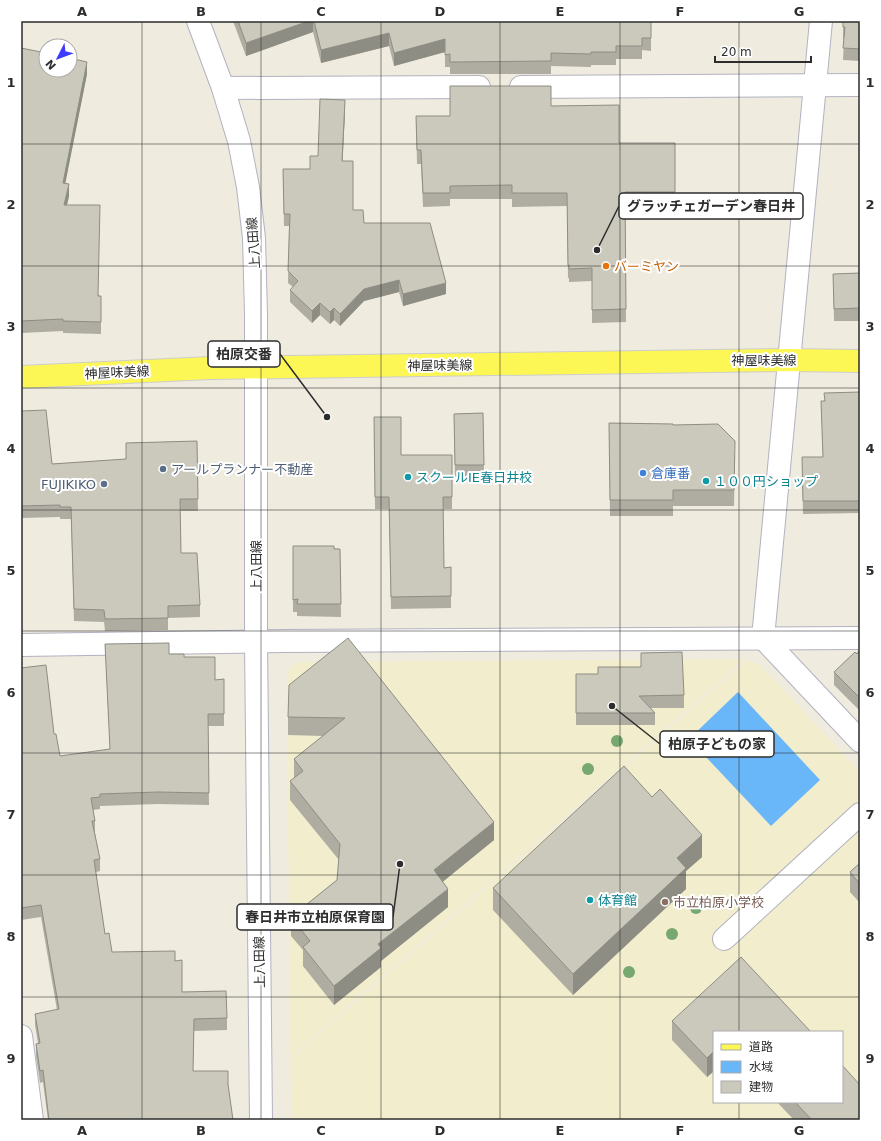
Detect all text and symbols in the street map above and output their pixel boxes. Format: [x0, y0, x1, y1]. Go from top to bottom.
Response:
text: A [77, 4, 87, 19]
text: B [196, 4, 206, 19]
text: C [316, 4, 326, 19]
text: D [435, 4, 446, 19]
text: E [556, 4, 564, 19]
text: F [676, 4, 684, 19]
text: G [794, 4, 804, 19]
north arrow [38, 38, 78, 78]
scale bar [715, 38, 811, 64]
text: 20 m [721, 45, 752, 59]
text: N [43, 57, 59, 72]
text: 1 [6, 75, 16, 90]
text: 1 [865, 75, 875, 90]
callout: グラッチェガーデン春日井 [619, 193, 803, 219]
text: 2 [6, 197, 16, 212]
text: 2 [865, 197, 875, 212]
text: グラッチェガーデン春日井 [627, 198, 795, 214]
street label: 上八田線 [244, 216, 263, 269]
place label: バーミヤン [614, 259, 679, 274]
marker: バーミヤン [601, 261, 611, 271]
text: 3 [6, 319, 16, 334]
text: 3 [865, 319, 875, 334]
callout: 柏原交番 [208, 341, 280, 367]
text: 柏原交番 [216, 346, 272, 362]
street label: 神屋味美線 [731, 353, 797, 368]
street label: 神屋味美線 [407, 357, 473, 374]
street label: 神屋味美線 [84, 363, 150, 382]
text: 4 [6, 441, 16, 456]
text: 4 [865, 441, 875, 456]
place label: アールプランナー不動産 [171, 462, 313, 477]
marker: アールプランナー不動産 [158, 464, 168, 474]
place label: 倉庫番 [651, 466, 690, 481]
marker: 倉庫番 [638, 468, 648, 478]
place label: スクールIE春日井校 [416, 470, 532, 485]
marker: スクールIE春日井校 [403, 472, 413, 482]
place label: １００円ショップ [714, 474, 818, 489]
marker: １００円ショップ [701, 476, 711, 486]
place label: FUJIKIKO [41, 477, 96, 492]
marker: FUJIKIKO [99, 479, 109, 489]
street label: 上八田線 [249, 540, 264, 592]
text: 5 [6, 563, 16, 578]
text: 5 [865, 563, 875, 578]
text: 6 [6, 685, 16, 700]
text: 6 [865, 685, 875, 700]
callout: 柏原子どもの家 [660, 731, 774, 757]
text: 柏原子どもの家 [668, 736, 766, 752]
text: 7 [6, 807, 16, 822]
text: 7 [865, 807, 875, 822]
place label: 体育館 [598, 893, 637, 908]
marker: 体育館 [585, 895, 595, 905]
place label: 市立柏原小学校 [673, 895, 764, 910]
marker: 市立柏原小学校 [660, 897, 670, 907]
callout: 春日井市立柏原保育園 [237, 904, 393, 930]
text: 春日井市立柏原保育園 [245, 909, 385, 925]
text: 8 [6, 929, 16, 944]
text: 8 [865, 929, 875, 944]
street label: 上八田線 [252, 936, 267, 988]
legend [713, 1031, 843, 1103]
text: 道路 [749, 1040, 773, 1054]
text: 9 [6, 1051, 16, 1066]
text: 9 [865, 1051, 875, 1066]
text: 水域 [749, 1060, 773, 1074]
text: 建物 [749, 1080, 773, 1094]
text: A [77, 1123, 87, 1138]
text: B [196, 1123, 206, 1138]
text: C [316, 1123, 326, 1138]
text: D [435, 1123, 446, 1138]
text: E [556, 1123, 564, 1138]
text: F [676, 1123, 684, 1138]
text: G [794, 1123, 804, 1138]

